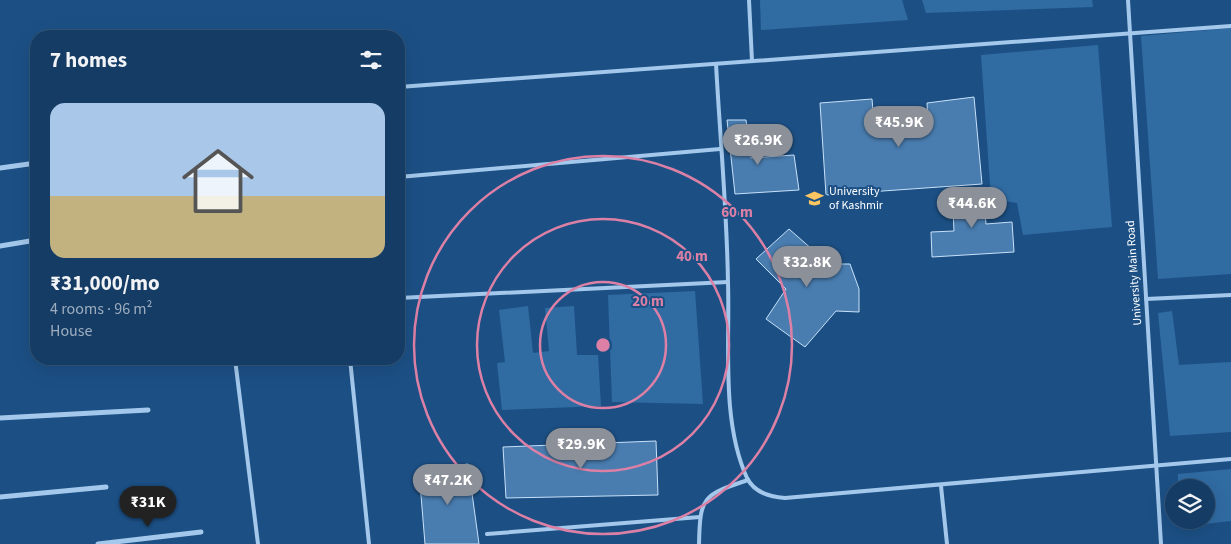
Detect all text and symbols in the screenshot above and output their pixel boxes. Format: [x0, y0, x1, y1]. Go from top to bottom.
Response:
text: 7 homes [50, 45, 127, 75]
icon: filters [357, 46, 385, 74]
pin: ₹45.9K [858, 106, 940, 148]
text: ₹45.9K [875, 111, 923, 133]
pin: ₹26.9K [717, 124, 799, 166]
text: ₹26.9K [734, 129, 782, 151]
icon: home [173, 136, 263, 226]
place label: University of Kashmir [829, 183, 884, 214]
pin: ₹44.6K [931, 186, 1013, 229]
school or university icon: University of Kashmir [805, 188, 825, 208]
text: ₹44.6K [948, 192, 996, 214]
text: 60 m [721, 202, 753, 223]
street label: University Main Road [1122, 220, 1146, 326]
text: 40 m [676, 246, 708, 267]
pin: ₹32.8K [766, 246, 848, 288]
text: ₹32.8K [783, 251, 831, 273]
text: ₹31,000/mo [50, 268, 160, 298]
text: 20 m [632, 291, 664, 312]
text: 4 rooms · 96 m² [50, 298, 152, 320]
text: House [50, 320, 92, 342]
centre of rings [594, 336, 612, 354]
pin: ₹29.9K [540, 428, 622, 470]
text: ₹29.9K [557, 433, 605, 455]
pin: ₹47.2K [407, 464, 489, 506]
text: ₹47.2K [424, 469, 472, 491]
map controls [1165, 479, 1215, 529]
button: layers [1165, 479, 1215, 529]
pin: ₹31K [118, 486, 178, 528]
text: ₹31K [130, 491, 166, 513]

